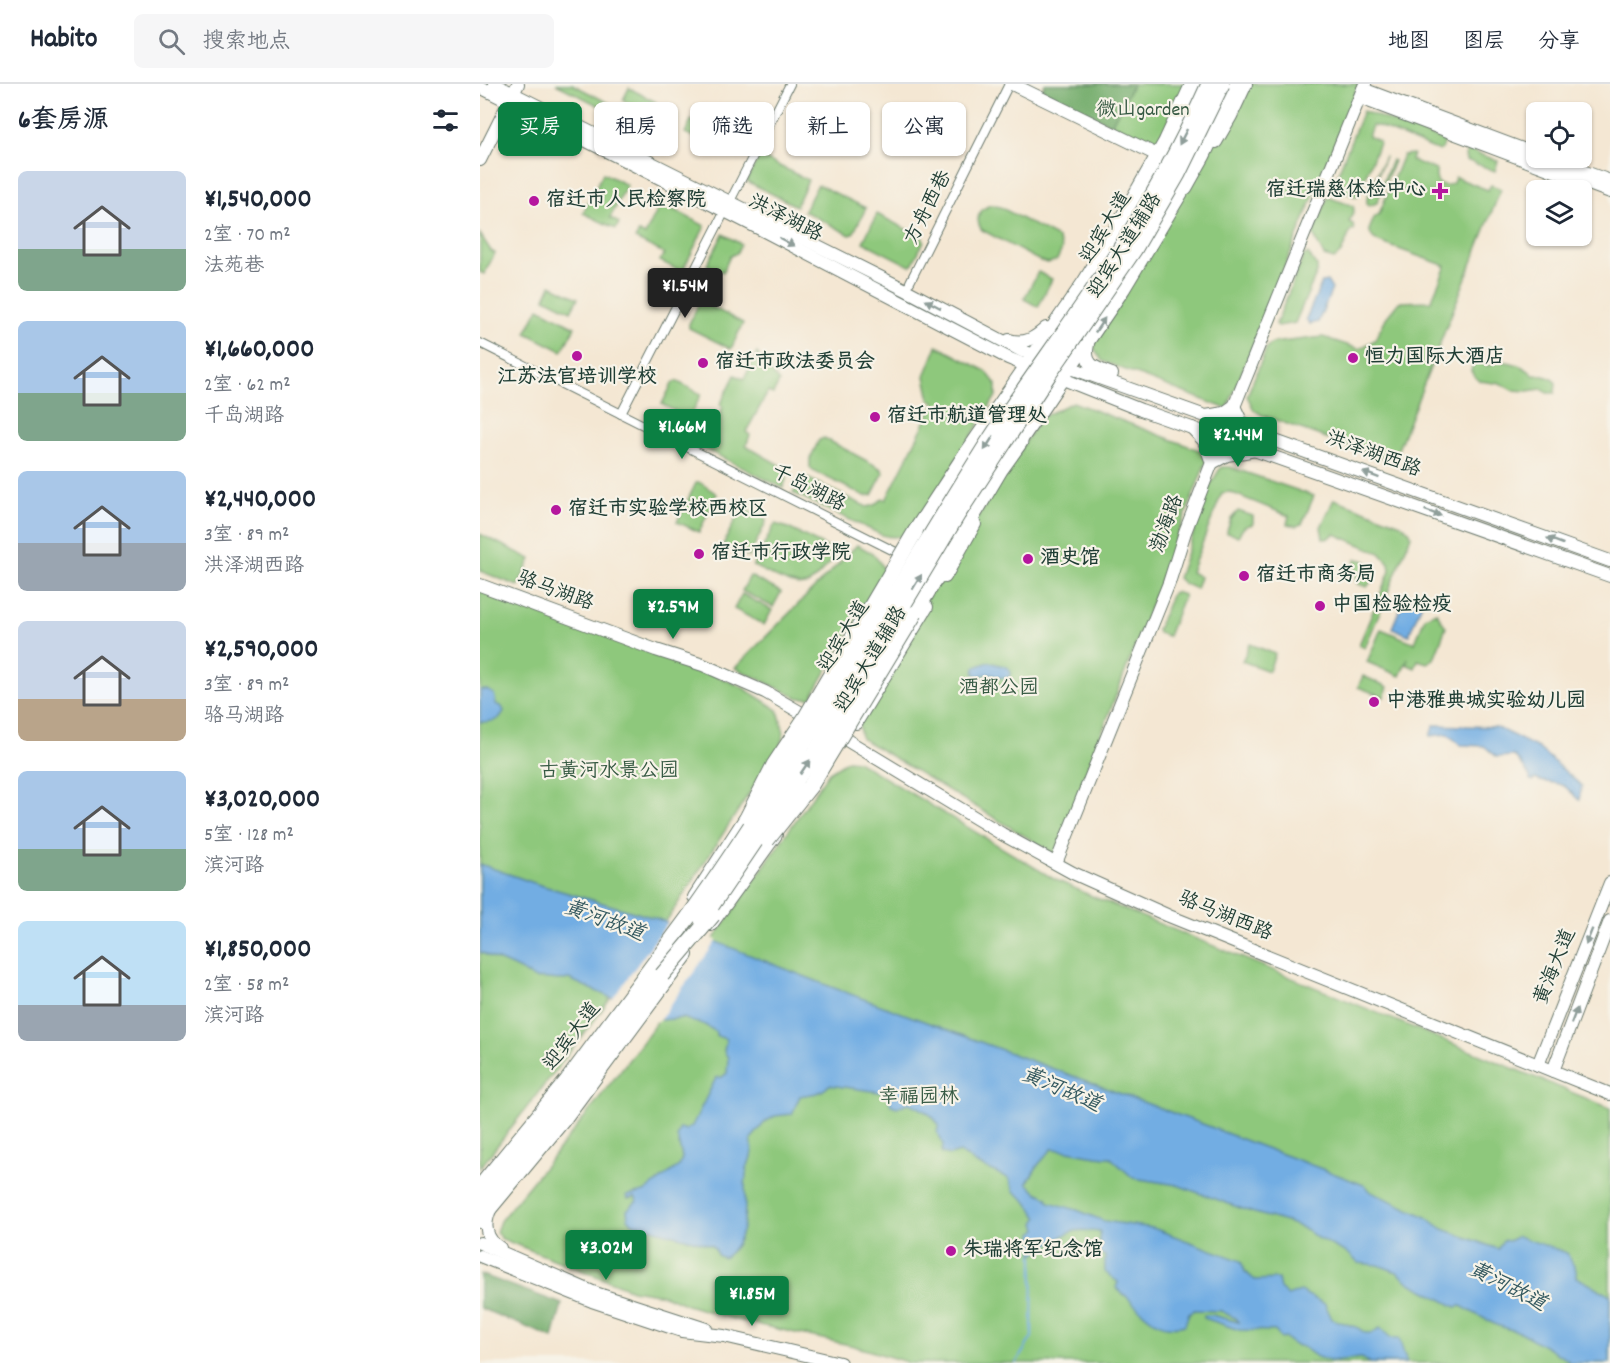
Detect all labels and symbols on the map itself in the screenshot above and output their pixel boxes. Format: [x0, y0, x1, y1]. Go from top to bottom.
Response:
park label: 微山garden [1097, 97, 1189, 125]
one-way arrow [1178, 128, 1188, 145]
street label: 方舟西巷 [898, 165, 960, 250]
place label: 宿迁瑞慈体检中心 [1266, 177, 1426, 205]
marker: 宿迁瑞慈体检中心 [1431, 182, 1449, 200]
place label: 宿迁市人民检察院 [546, 187, 706, 215]
street label: 迎宾大道 [1074, 187, 1140, 269]
street label: 迎宾大道辅路 [1082, 187, 1170, 304]
street label: 洪泽湖路 [743, 188, 828, 250]
marker: 宿迁市人民检察院 [527, 194, 541, 208]
one-way arrow [778, 237, 795, 247]
pin: ¥1.54M [636, 268, 734, 319]
one-way arrow [924, 299, 941, 309]
one-way arrow [1094, 317, 1106, 333]
place label: 恒力国际大酒店 [1365, 344, 1505, 372]
marker: 江苏法官培训学校 [570, 349, 584, 363]
place label: 宿迁市政法委员会 [715, 349, 875, 377]
marker: 恒力国际大酒店 [1346, 351, 1360, 365]
marker: 宿迁市政法委员会 [696, 356, 710, 370]
place label: 江苏法官培训学校 [497, 364, 657, 392]
place label: 宿迁市航道管理处 [887, 403, 1047, 431]
pin: ¥1.66M [633, 409, 731, 460]
marker: 宿迁市航道管理处 [868, 410, 882, 424]
pin: ¥2.44M [1189, 417, 1287, 468]
street label: 洪泽湖西路 [1321, 425, 1426, 486]
one-way arrow [983, 435, 994, 451]
street label: 千岛湖路 [766, 458, 851, 520]
one-way arrow [1362, 470, 1380, 480]
street label: 渤海路 [1145, 490, 1192, 557]
place label: 宿迁市实验学校西校区 [568, 496, 768, 524]
marker: 宿迁市实验学校西校区 [549, 503, 563, 517]
one-way arrow [1425, 509, 1443, 519]
one-way arrow [1546, 536, 1564, 546]
place label: 宿迁市行政学院 [711, 540, 851, 568]
place label: 酒史馆 [1040, 545, 1100, 573]
marker: 宿迁市行政学院 [692, 547, 706, 561]
marker: 酒史馆 [1021, 552, 1035, 566]
place label: 宿迁市商务局 [1256, 562, 1376, 590]
street label: 骆马湖路 [513, 565, 598, 619]
marker: 宿迁市商务局 [1237, 569, 1251, 583]
one-way arrow [912, 574, 923, 590]
pin: ¥2.59M [624, 589, 722, 640]
place label: 中国检验检疫 [1332, 592, 1452, 620]
street label: 迎宾大道 [812, 596, 878, 678]
marker: 中国检验检疫 [1313, 599, 1327, 613]
street label: 迎宾大道辅路 [829, 601, 915, 719]
park label: 酒都公园 [959, 675, 1039, 703]
place label: 中港雅典城实验幼儿园 [1386, 688, 1586, 716]
marker: 中港雅典城实验幼儿园 [1367, 695, 1381, 709]
park label: 古黄河水景公园 [539, 758, 679, 786]
one-way arrow [799, 759, 810, 775]
street label: 骆马湖西路 [1173, 885, 1278, 949]
water label: 黄河故道 [559, 894, 650, 951]
street label: 黄海大道 [1528, 925, 1584, 1009]
one-way arrow [1583, 929, 1593, 947]
street label: 迎宾大道 [538, 997, 608, 1077]
one-way arrow [1569, 1007, 1579, 1025]
water label: 黄河故道 [1016, 1061, 1107, 1122]
park label: 幸福园林 [879, 1084, 959, 1112]
pin: ¥3.02M [557, 1230, 655, 1281]
place label: 朱瑞将军纪念馆 [963, 1237, 1103, 1265]
marker: 朱瑞将军纪念馆 [944, 1244, 958, 1258]
water label: 黄河故道 [1463, 1256, 1553, 1321]
pin: ¥1.85M [703, 1276, 801, 1327]

